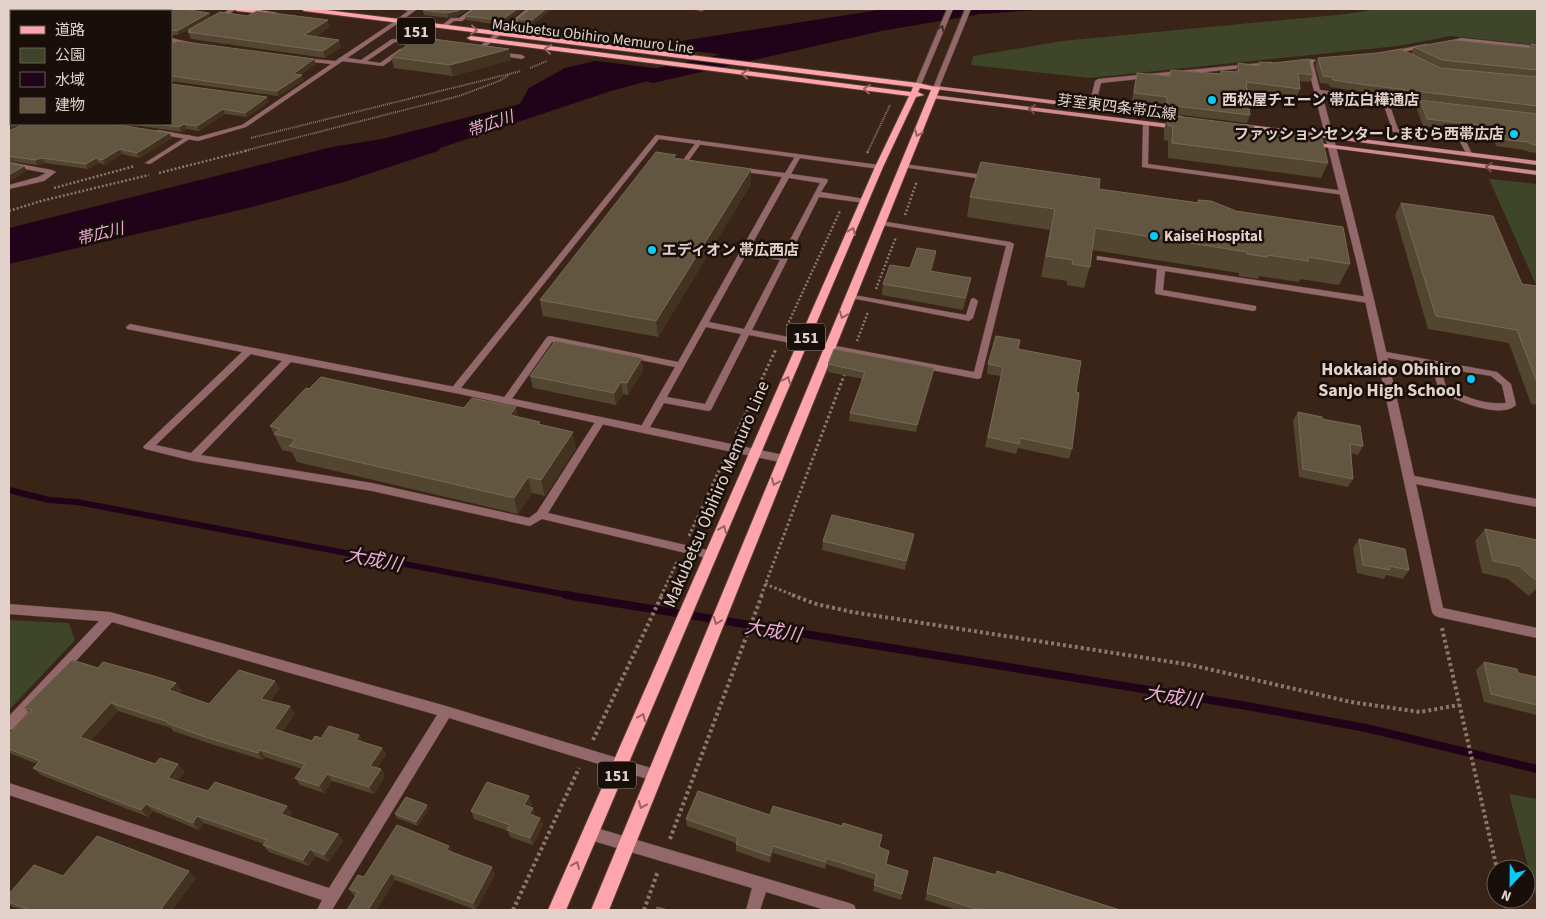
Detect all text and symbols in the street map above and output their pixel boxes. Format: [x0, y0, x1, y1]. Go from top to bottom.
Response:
legend [10, 10, 172, 125]
street label: Makubetsu Obihiro Memuro Line [491, 14, 695, 59]
road number: 151 [397, 18, 435, 44]
text: 道路 [55, 20, 85, 41]
one-way arrow [470, 24, 478, 35]
one-way arrow [934, 25, 945, 34]
one-way arrow [544, 44, 552, 54]
text: 公園 [55, 45, 85, 66]
one-way arrow [740, 69, 748, 80]
text: 水域 [55, 70, 85, 91]
one-way arrow [862, 84, 870, 95]
street label: 芽室東四条帯広線 [1056, 90, 1178, 125]
place label: 西松屋チェーン 帯広白樺通店 [1222, 90, 1419, 111]
marker: 西松屋チェーン 帯広白樺通店 [1206, 94, 1218, 106]
text: 建物 [55, 95, 85, 116]
one-way arrow [1028, 104, 1036, 115]
water label: 帯広川 [464, 105, 518, 142]
place label: ファッションセンターしまむら西帯広店 [1234, 124, 1504, 145]
one-way arrow [914, 128, 924, 137]
marker: ファッションセンターしまむら西帯広店 [1508, 128, 1520, 140]
one-way arrow [1485, 162, 1493, 173]
water label: 帯広川 [74, 217, 128, 250]
place label: Kaisei Hospital [1164, 226, 1263, 247]
one-way arrow [845, 227, 856, 236]
marker: Kaisei Hospital [1148, 230, 1160, 242]
place label: エディオン 帯広西店 [662, 240, 799, 261]
marker: エディオン 帯広西店 [646, 244, 658, 256]
one-way arrow [839, 311, 849, 319]
road number: 151 [787, 324, 825, 351]
place label: Hokkaido Obihiro Sanjo High School [1318, 357, 1461, 403]
marker: Hokkaido Obihiro Sanjo High School [1465, 373, 1477, 385]
one-way arrow [781, 376, 792, 385]
street label: Makubetsu Obihiro Memuro Line [657, 377, 776, 611]
one-way arrow [770, 477, 781, 486]
one-way arrow [716, 525, 727, 534]
water label: 大成川 [343, 542, 406, 580]
water label: 大成川 [742, 614, 805, 650]
one-way arrow [713, 616, 724, 625]
water label: 大成川 [1142, 680, 1205, 716]
one-way arrow [636, 713, 646, 722]
road number: 151 [598, 762, 636, 788]
one-way arrow [638, 800, 649, 809]
north arrow [1486, 859, 1536, 909]
one-way arrow [571, 862, 581, 870]
text: N [1498, 884, 1515, 906]

